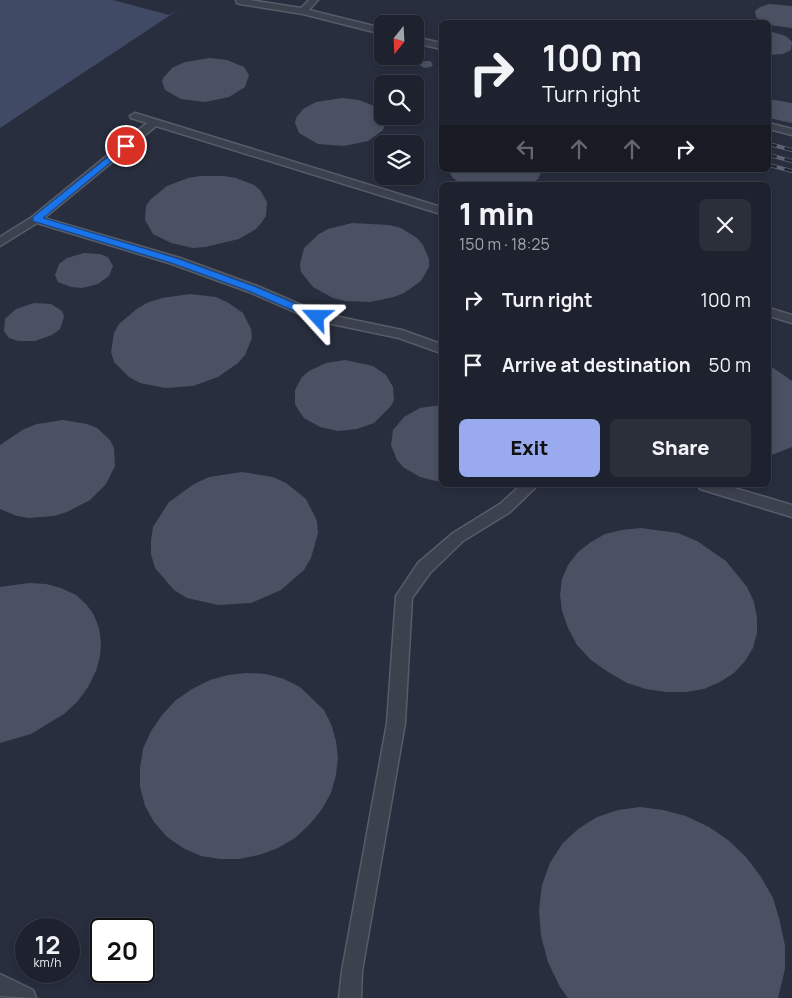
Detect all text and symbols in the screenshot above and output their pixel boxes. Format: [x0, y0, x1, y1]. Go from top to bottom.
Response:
north arrow [374, 15, 424, 65]
map controls [374, 15, 424, 185]
text: 100 m [542, 34, 642, 82]
icon: right [459, 40, 524, 105]
button: search [374, 75, 424, 125]
text: Turn right [542, 79, 640, 109]
pin [105, 125, 147, 167]
icon: arrive [112, 132, 140, 160]
button: layers [374, 135, 424, 185]
icon: left [512, 135, 540, 163]
icon: ahead [565, 135, 593, 163]
icon: ahead [618, 135, 646, 163]
icon: right [671, 135, 699, 163]
text: 1 min [459, 193, 534, 234]
button: close [699, 199, 751, 251]
text: 150 m · 18:25 [459, 233, 550, 255]
icon: right [459, 286, 487, 314]
text: Turn right [502, 287, 592, 313]
text: 100 m [700, 287, 751, 313]
position arrow [290, 290, 342, 342]
icon: arrive [459, 351, 487, 379]
text: Arrive at destination [502, 352, 691, 378]
text: 50 m [709, 352, 751, 378]
button: Exit [459, 419, 600, 477]
button: Share [610, 419, 751, 477]
speed limit sign: 20 [90, 918, 155, 983]
text: 12 [35, 927, 60, 962]
text: km/h [34, 954, 61, 971]

